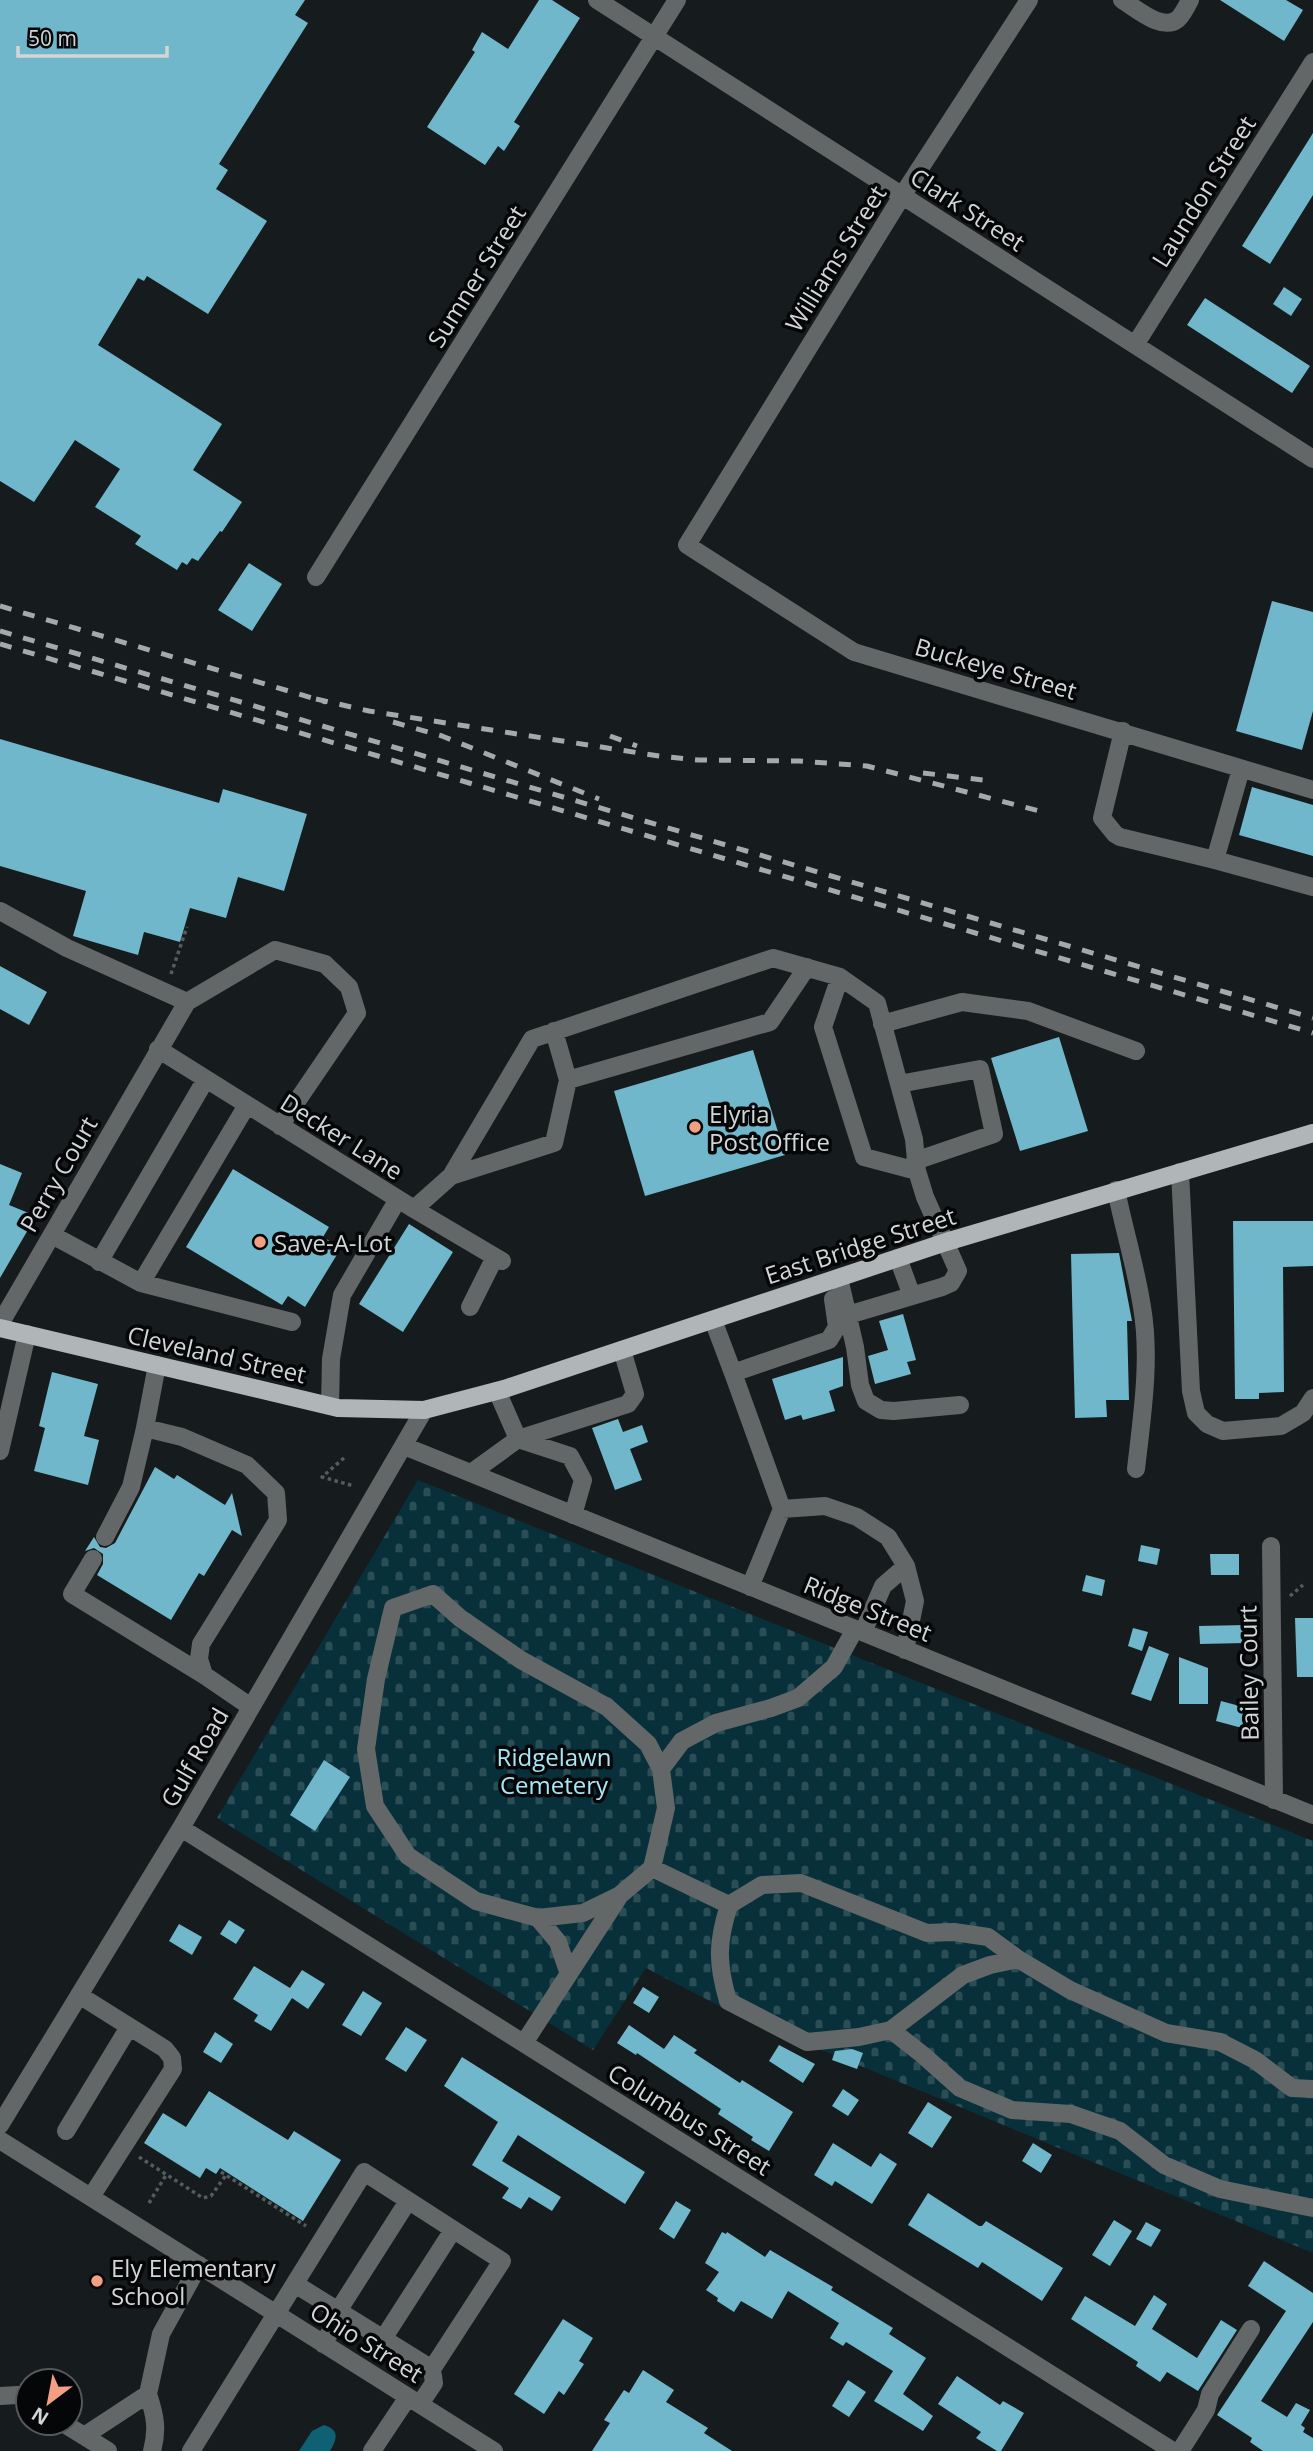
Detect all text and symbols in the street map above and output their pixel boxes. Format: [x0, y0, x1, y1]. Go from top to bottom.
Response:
scale bar [18, 14, 166, 58]
text: 50 m [28, 24, 77, 52]
street label: Laundon Street [1143, 109, 1263, 273]
street label: Clark Street [904, 160, 1032, 258]
street label: Williams Street [777, 179, 893, 337]
street label: Sumner Street [419, 199, 533, 353]
street label: Buckeye Street [911, 629, 1081, 707]
street label: Decker Lane [274, 1085, 410, 1187]
place label: Elyria Post Office [709, 1097, 830, 1158]
street label: Perry Court [12, 1110, 104, 1238]
marker: Elyria Post Office [687, 1119, 703, 1135]
street label: East Bridge Street [760, 1199, 960, 1291]
place label: Save-A-Lot [274, 1226, 392, 1259]
marker: Save-A-Lot [252, 1234, 268, 1250]
street label: Cleveland Street [125, 1317, 309, 1391]
street label: Ridge Street [799, 1567, 937, 1649]
street label: Bailey Court [1230, 1605, 1266, 1741]
street label: Gulf Road [152, 1701, 236, 1813]
park label: Ridgelawn Cemetery [497, 1740, 611, 1801]
street label: Columbus Street [602, 2056, 778, 2182]
place label: Ely Elementary School [111, 2251, 277, 2312]
marker: Ely Elementary School [89, 2273, 105, 2289]
street label: Ohio Street [304, 2294, 430, 2390]
north arrow [14, 2367, 84, 2437]
text: N [27, 2401, 53, 2432]

